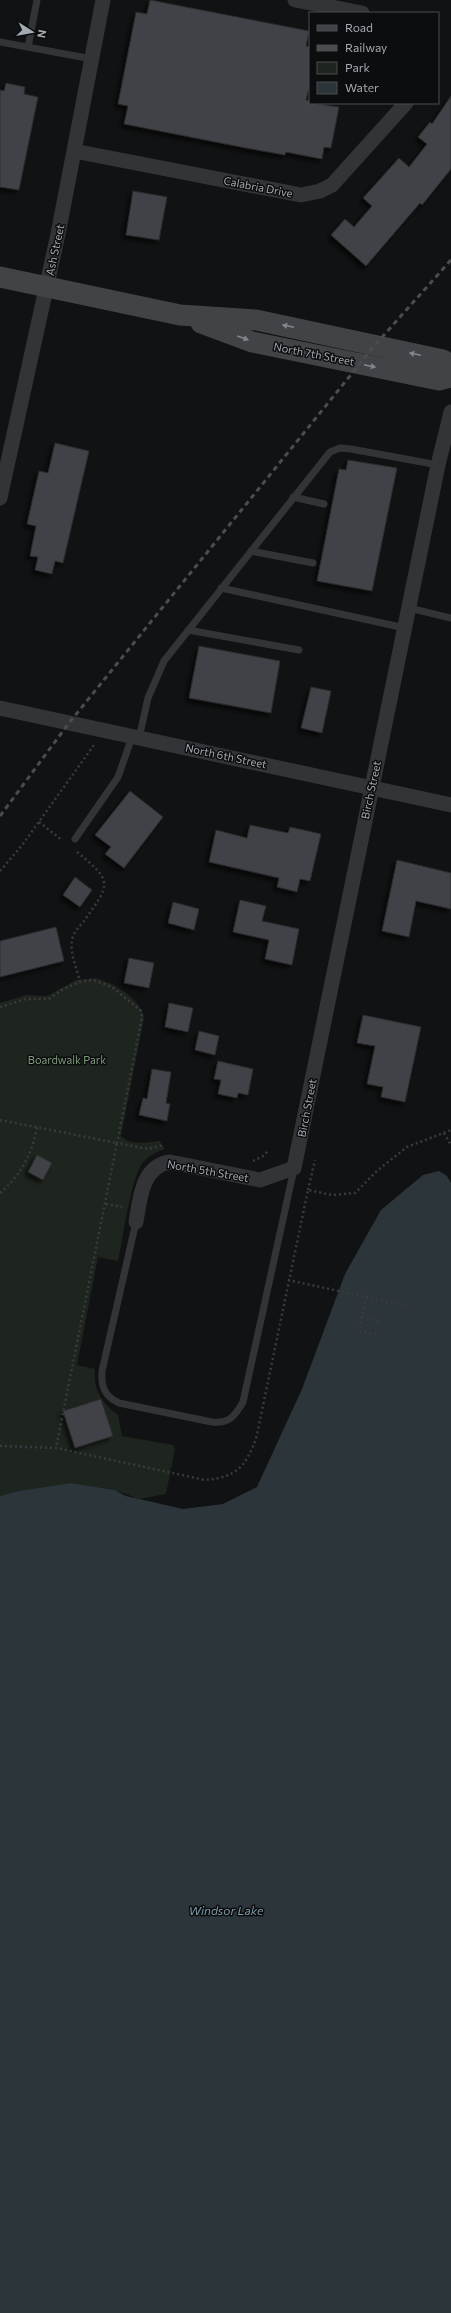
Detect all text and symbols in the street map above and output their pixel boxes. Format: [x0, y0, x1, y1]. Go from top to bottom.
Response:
north arrow [12, 12, 52, 52]
legend [309, 12, 439, 104]
text: Road [345, 20, 373, 34]
text: N [35, 29, 49, 39]
text: Railway [345, 40, 387, 54]
text: Park [345, 60, 371, 74]
text: Water [345, 80, 379, 94]
street label: Calabria Drive [222, 173, 294, 200]
street label: Ash Street [43, 223, 66, 277]
one-way arrow [282, 323, 294, 329]
one-way arrow [238, 336, 250, 342]
street label: North 7th Street [273, 339, 356, 368]
one-way arrow [409, 350, 421, 356]
one-way arrow [364, 363, 376, 369]
street label: North 6th Street [184, 741, 268, 771]
street label: Birch Street [358, 759, 383, 820]
park label: Boardwalk Park [28, 1053, 106, 1066]
street label: Birch Street [294, 1077, 319, 1138]
street label: North 5th Street [166, 1157, 250, 1184]
water label: Windsor Lake [189, 1903, 264, 1917]

